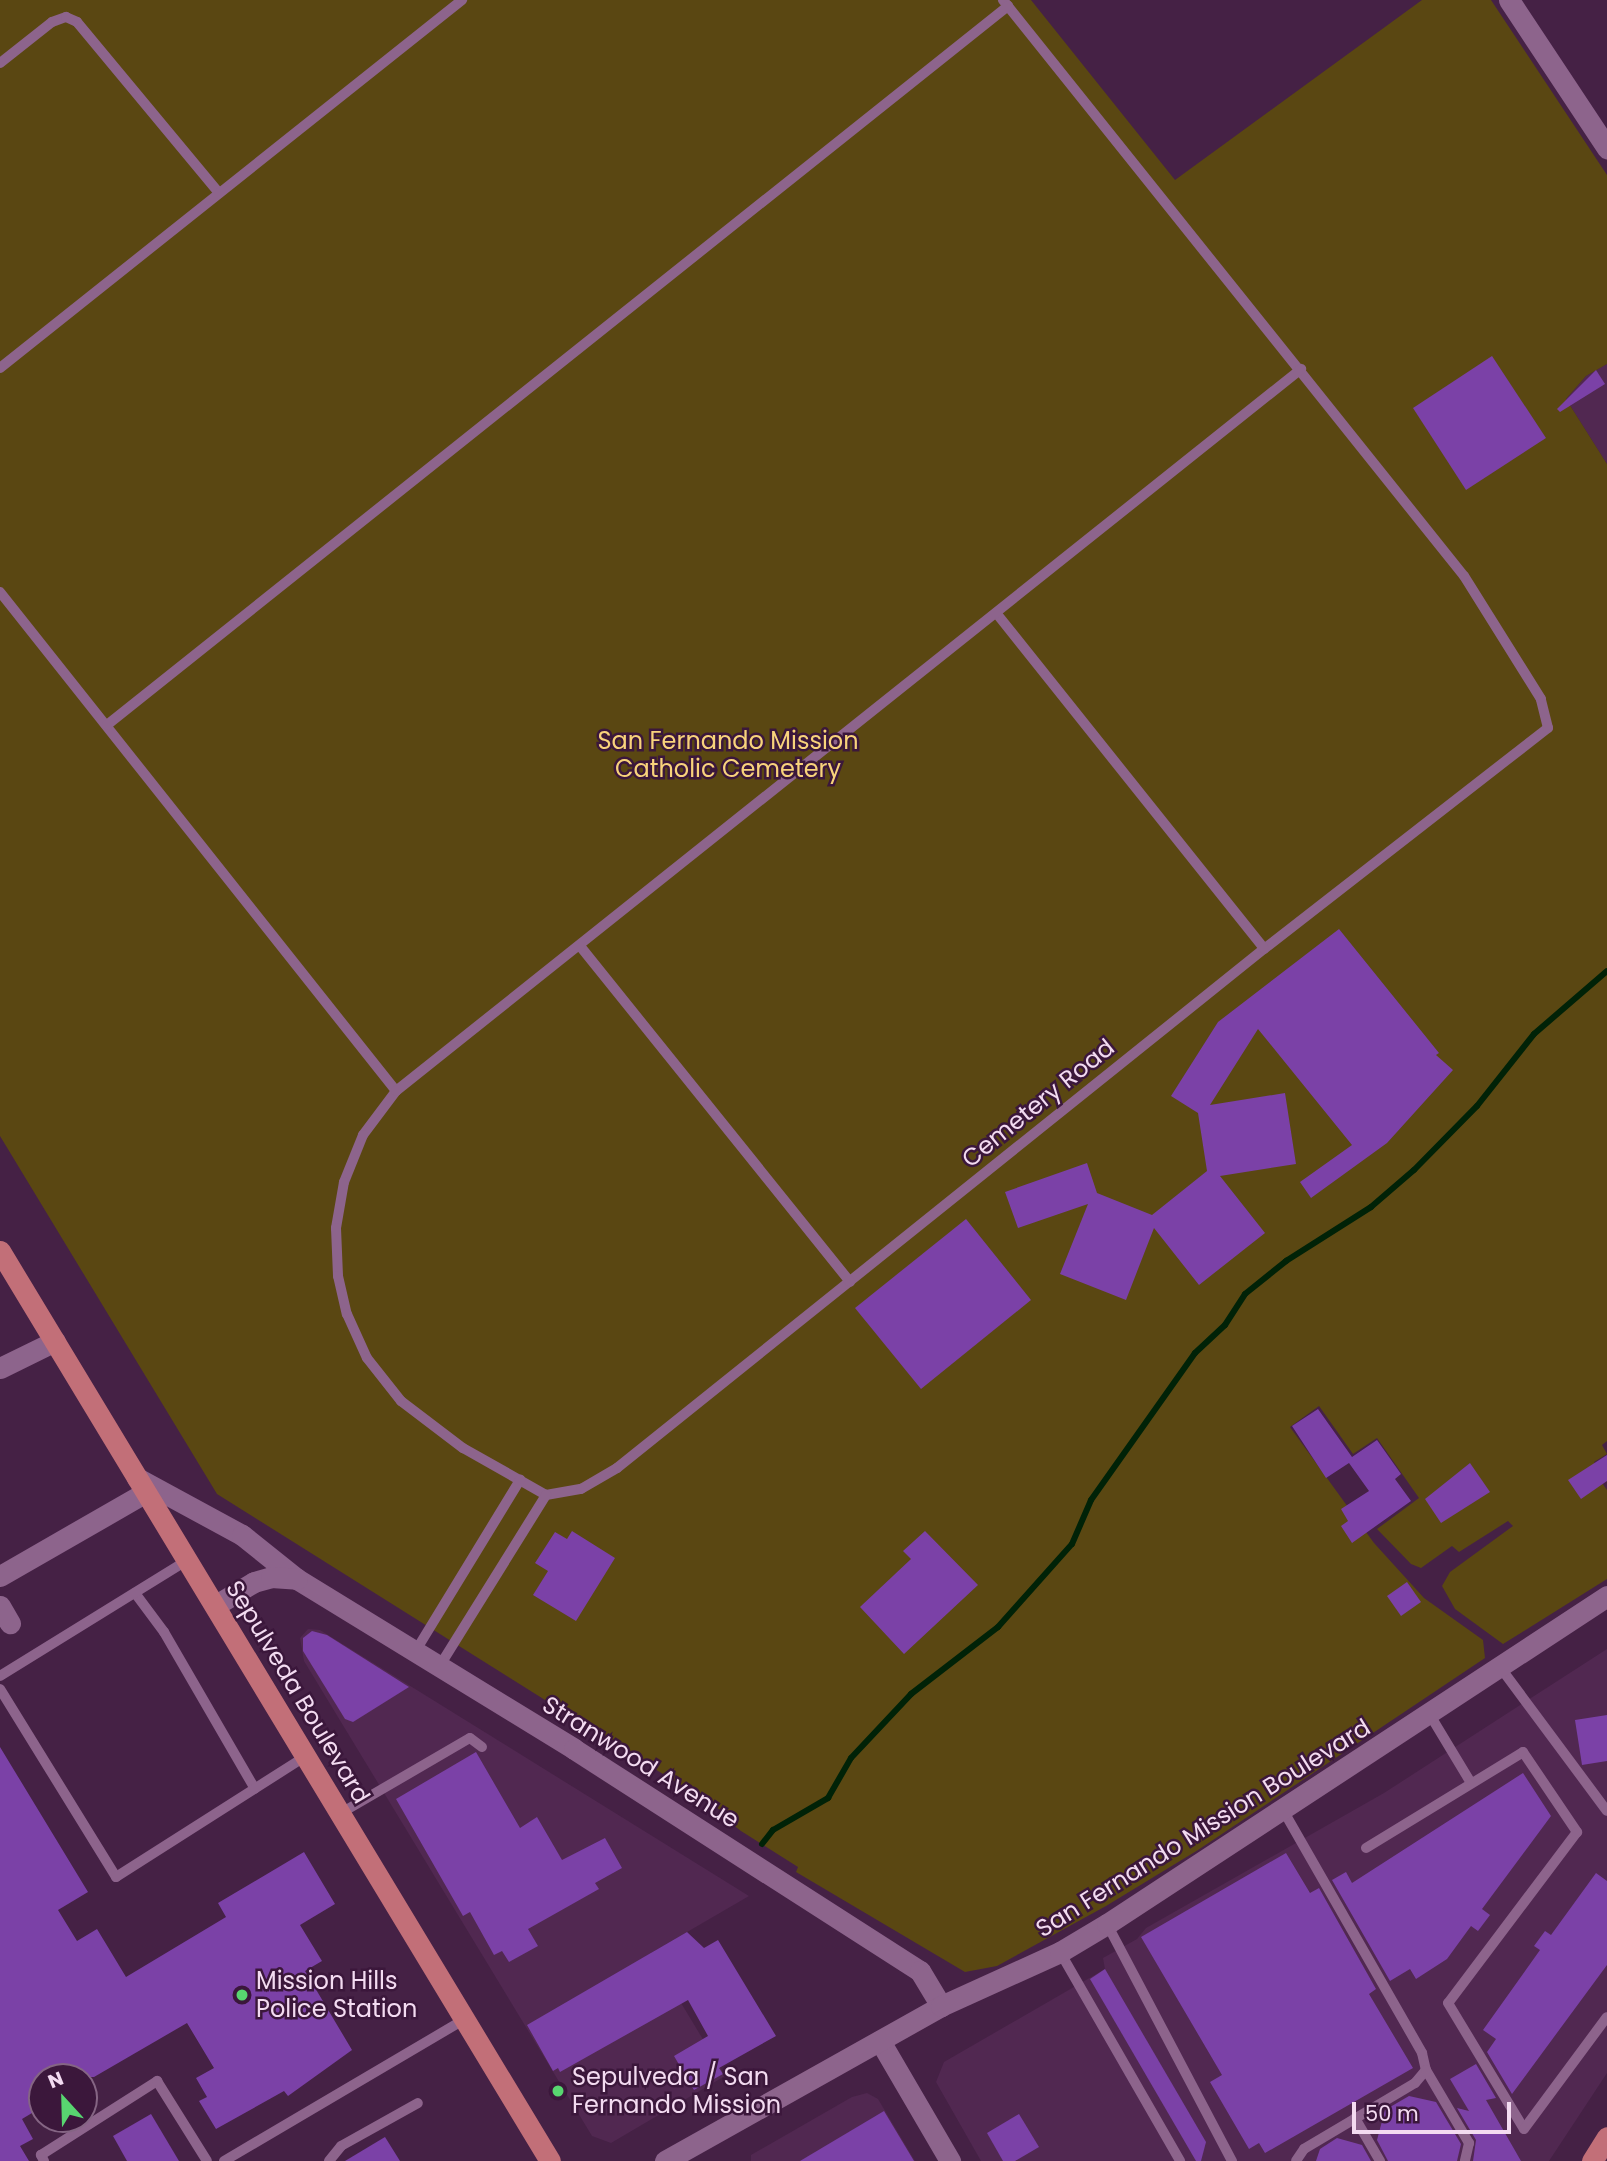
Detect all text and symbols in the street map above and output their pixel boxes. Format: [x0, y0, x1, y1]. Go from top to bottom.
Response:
park label: San Fernando Mission Catholic Cemetery [597, 727, 859, 783]
street label: Cemetery Road [956, 1033, 1120, 1173]
street label: Sepulveda Boulevard [220, 1575, 376, 1809]
street label: Stranwood Avenue [537, 1690, 745, 1834]
street label: San Fernando Mission Boulevard [1031, 1713, 1375, 1943]
place label: Mission Hills Police Station [256, 1967, 417, 2023]
marker: Mission Hills Police Station [234, 1987, 250, 2003]
north arrow [28, 2063, 98, 2133]
place label: Sepulveda / San Fernando Mission [572, 2063, 781, 2119]
text: N [44, 2065, 67, 2095]
marker: Sepulveda / San Fernando Mission [550, 2083, 566, 2099]
scale bar [1355, 2088, 1514, 2132]
text: 50 m [1365, 2099, 1419, 2128]

